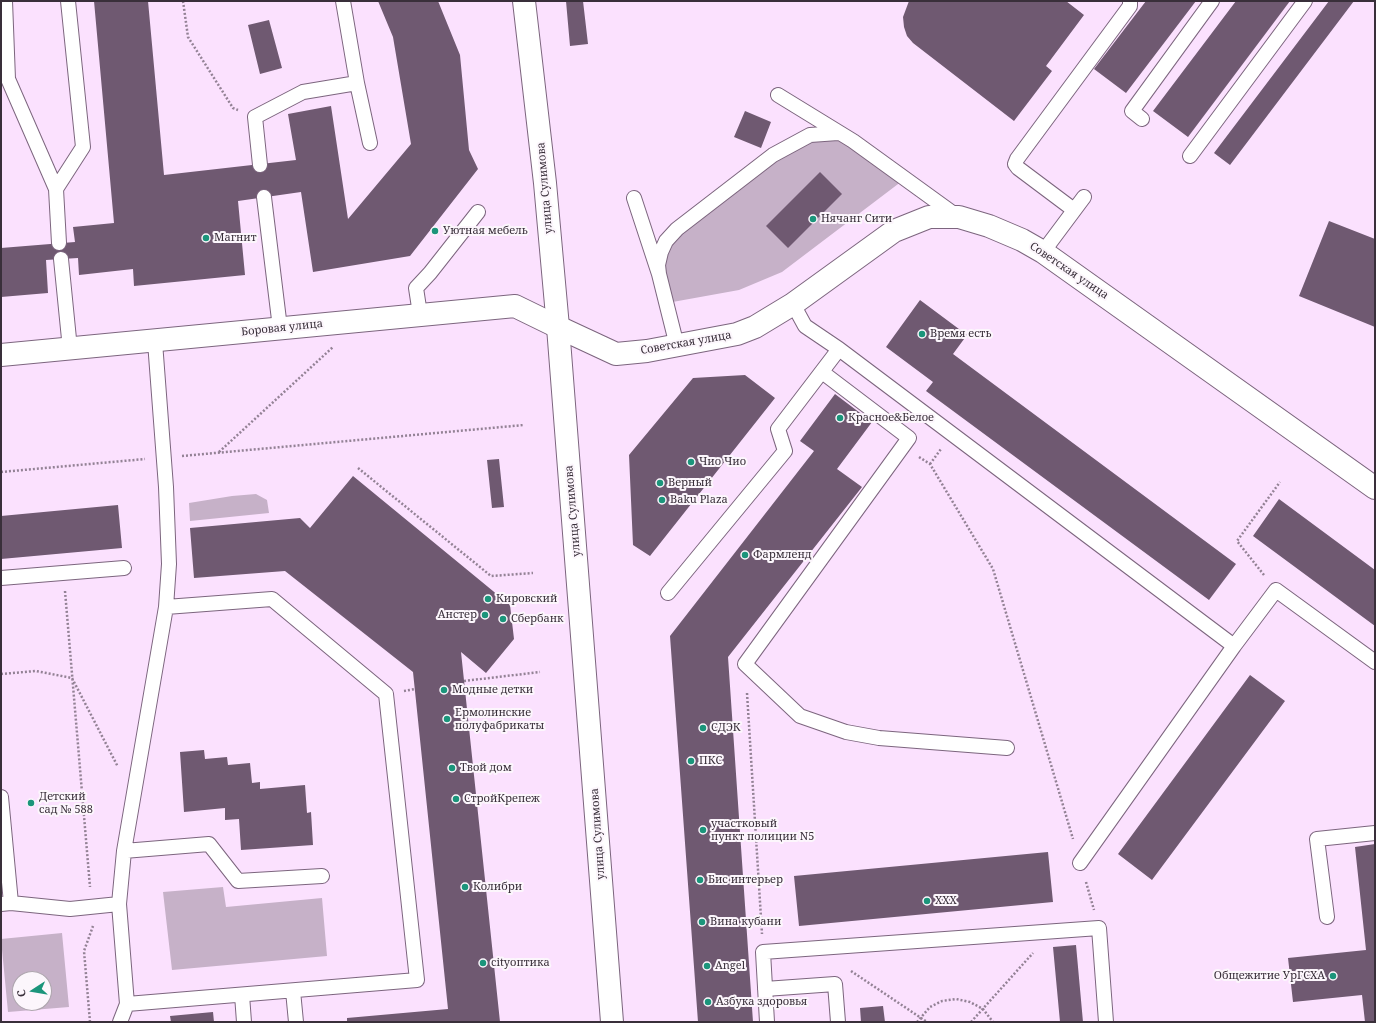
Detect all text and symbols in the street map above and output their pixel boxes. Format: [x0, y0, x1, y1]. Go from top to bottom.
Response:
street label: улица Сулимова [534, 142, 556, 234]
place label: Нячанг Сити [821, 212, 892, 226]
marker: Нячанг Сити [808, 214, 818, 224]
place label: Уютная мебель [443, 224, 528, 238]
marker: Уютная мебель [430, 226, 440, 236]
place label: Магнит [214, 231, 257, 245]
marker: Магнит [201, 233, 211, 243]
street label: Советская улица [1027, 240, 1111, 302]
street label: Боровая улица [240, 317, 324, 339]
place label: Время есть [930, 327, 991, 341]
street label: Советская улица [639, 328, 733, 358]
marker: Время есть [917, 329, 927, 339]
place label: Красное&Белое [848, 411, 934, 425]
marker: Красное&Белое [835, 413, 845, 423]
place label: Чио Чио [699, 455, 746, 469]
marker: Чио Чио [686, 457, 696, 467]
street label: улица Сулимова [562, 465, 584, 557]
place label: Верный [668, 476, 712, 490]
marker: Верный [655, 478, 665, 488]
place label: Baku Plaza [670, 493, 728, 507]
marker: Baku Plaza [657, 495, 667, 505]
place label: Фармленд [753, 548, 812, 562]
marker: Фармленд [740, 550, 750, 560]
place label: Кировский [496, 592, 557, 606]
marker: Кировский [483, 594, 493, 604]
place label: Анстер [438, 608, 477, 622]
marker: Анстер [480, 610, 490, 620]
place label: Сбербанк [511, 612, 564, 626]
marker: Сбербанк [498, 614, 508, 624]
place label: Модные детки [452, 683, 533, 697]
marker: Модные детки [439, 685, 449, 695]
place label: Ермолинские полуфабрикаты [455, 706, 544, 732]
marker: Ермолинские полуфабрикаты [442, 714, 452, 724]
place label: СДЭК [711, 721, 741, 735]
marker: СДЭК [698, 723, 708, 733]
place label: ПКС [699, 754, 722, 768]
marker: ПКС [686, 756, 696, 766]
place label: Твой дом [460, 761, 512, 775]
marker: Твой дом [447, 763, 457, 773]
street label: улица Сулимова [588, 788, 608, 880]
place label: Детский сад № 588 [39, 790, 93, 816]
place label: СтройКрепеж [464, 792, 540, 806]
marker: СтройКрепеж [451, 794, 461, 804]
marker: Детский сад № 588 [26, 798, 36, 808]
place label: участковый пункт полиции N5 [711, 817, 814, 843]
marker: участковый пункт полиции N5 [698, 825, 708, 835]
place label: Бис интерьер [708, 873, 783, 887]
marker: Бис интерьер [695, 875, 705, 885]
place label: Колибри [473, 880, 522, 894]
marker: Колибри [460, 882, 470, 892]
place label: XXX [935, 894, 957, 908]
marker: XXX [922, 896, 932, 906]
place label: Вина кубани [710, 915, 781, 929]
marker: Вина кубани [697, 917, 707, 927]
place label: cityоптика [491, 956, 550, 970]
marker: cityоптика [478, 958, 488, 968]
place label: Angel [715, 959, 745, 973]
marker: Angel [702, 961, 712, 971]
place label: Общежитие УрГСХА [1214, 969, 1325, 983]
north arrow [12, 971, 52, 1011]
marker: Общежитие УрГСХА [1328, 971, 1338, 981]
text: С [13, 988, 29, 998]
place label: Азбука здоровья [716, 995, 807, 1009]
marker: Азбука здоровья [703, 997, 713, 1007]

